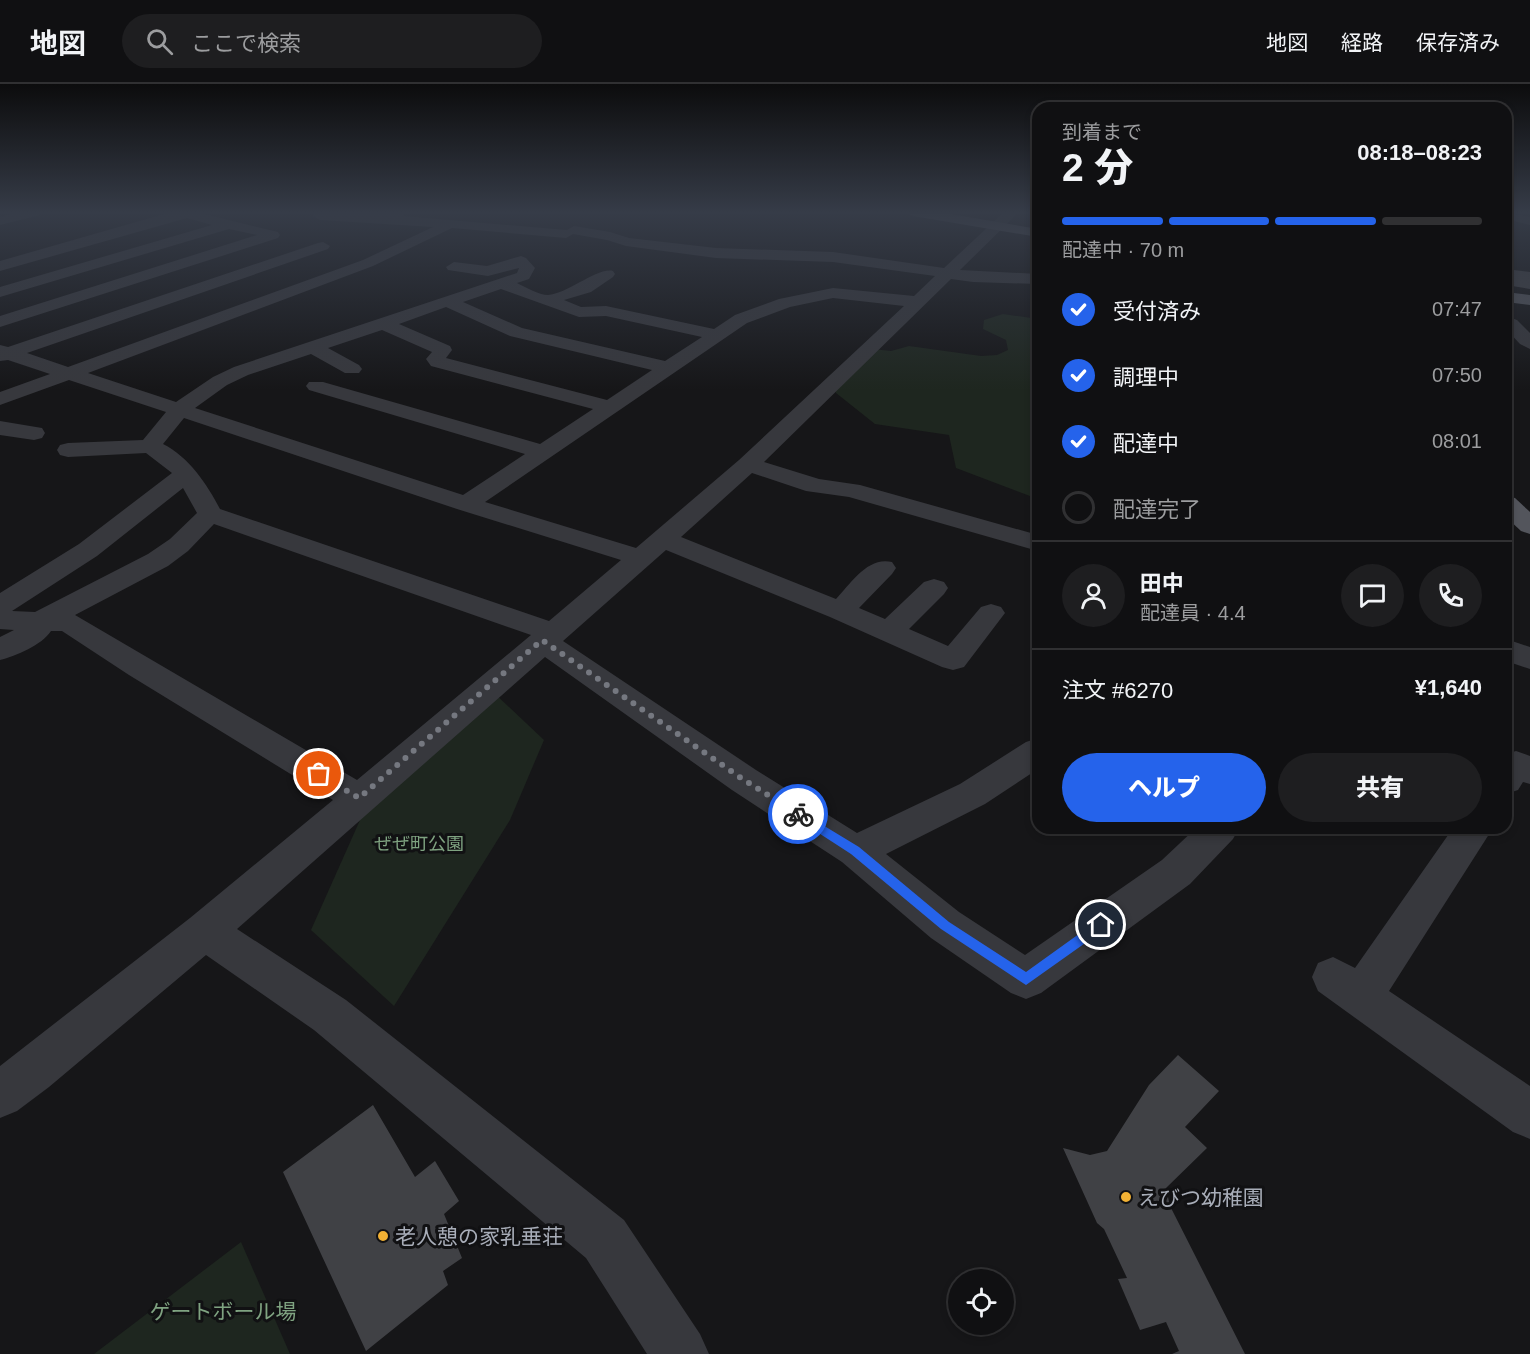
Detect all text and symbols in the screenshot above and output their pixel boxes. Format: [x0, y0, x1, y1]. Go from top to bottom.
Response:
search box [122, 14, 542, 68]
icon: search [143, 25, 176, 58]
text: 地図 [30, 28, 86, 59]
text: ここで検索 [191, 31, 301, 56]
text: 地図 [1266, 31, 1308, 54]
text: 経路 [1341, 31, 1383, 54]
text: 保存済み [1416, 31, 1500, 54]
text: 到着まで [1062, 121, 1142, 143]
text: 08:18–08:23 [1357, 140, 1482, 165]
text: 2 分 [1062, 146, 1134, 189]
text: 配達中 · 70 m [1062, 239, 1184, 261]
icon: check [1062, 293, 1095, 326]
text: 07:47 [1432, 298, 1482, 320]
text: 受付済み [1113, 299, 1201, 324]
icon: check [1062, 359, 1095, 392]
text: 07:50 [1432, 364, 1482, 386]
text: 調理中 [1113, 365, 1179, 390]
icon: check [1062, 425, 1095, 458]
text: 08:01 [1432, 430, 1482, 452]
text: 配達中 [1113, 431, 1179, 456]
text: 配達完了 [1113, 497, 1201, 522]
button: person [1062, 564, 1125, 627]
button: chat [1341, 564, 1404, 627]
button: phone [1419, 564, 1482, 627]
text: 田中 [1140, 571, 1184, 596]
text: 配達員 · 4.4 [1140, 602, 1246, 624]
text: ¥1,640 [1415, 675, 1482, 700]
text: 注文 #6270 [1062, 678, 1173, 703]
pin [293, 748, 344, 799]
button: ヘルプ [1062, 753, 1266, 822]
button: 共有 [1278, 753, 1482, 822]
icon: bag [302, 757, 335, 790]
courier [768, 784, 828, 844]
icon: bike [782, 798, 815, 831]
park label: ぜぜ町公園 [374, 834, 464, 854]
pin [1075, 899, 1126, 950]
icon: home [1084, 908, 1117, 941]
place label: えびつ幼稚園 [1138, 1186, 1264, 1209]
marker: えびつ幼稚園 [1119, 1190, 1133, 1204]
place label: 老人憩の家乳垂荘 [395, 1225, 563, 1248]
marker: 老人憩の家乳垂荘 [376, 1229, 390, 1243]
map controls [948, 1269, 1014, 1335]
button: locate [948, 1269, 1014, 1335]
park label: ゲートボール場 [150, 1300, 297, 1323]

